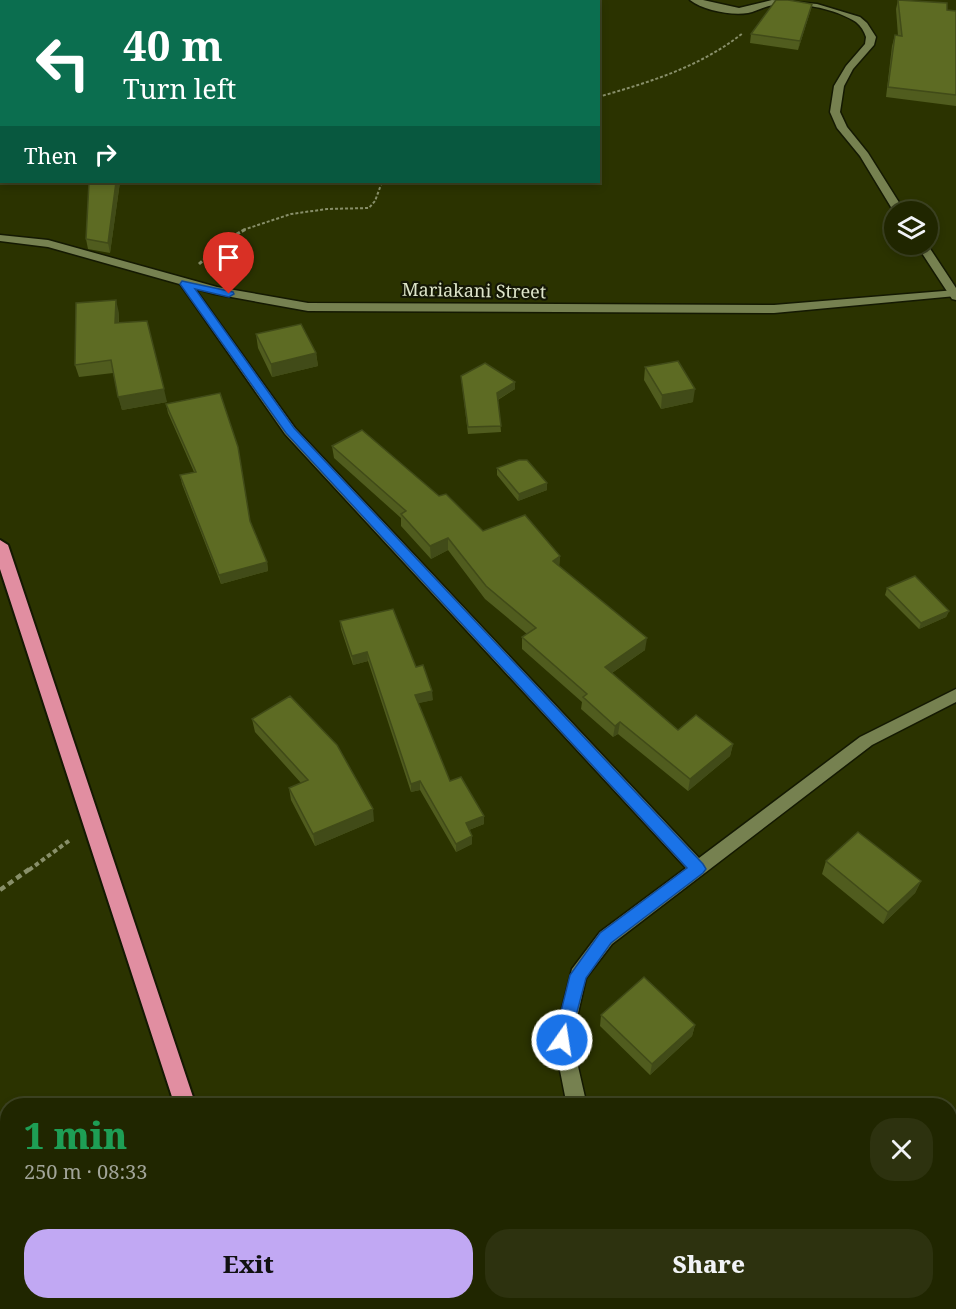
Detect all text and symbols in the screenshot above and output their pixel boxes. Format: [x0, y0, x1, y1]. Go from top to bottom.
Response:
text: 40 m [123, 16, 223, 73]
icon: left [24, 24, 102, 102]
text: Turn left [123, 70, 236, 107]
icon: right [89, 138, 122, 171]
text: Then [24, 140, 77, 170]
map controls [884, 201, 938, 255]
button: layers [884, 201, 938, 255]
pin [203, 232, 254, 294]
icon: arrive [212, 241, 245, 274]
street label: Mariakani Street [402, 277, 546, 303]
position arrow [530, 1008, 594, 1072]
text: 1 min [24, 1111, 127, 1160]
button: close [870, 1118, 933, 1181]
text: 250 m · 08:33 [24, 1158, 147, 1185]
button: Exit [24, 1229, 473, 1298]
button: Share [485, 1229, 933, 1298]

